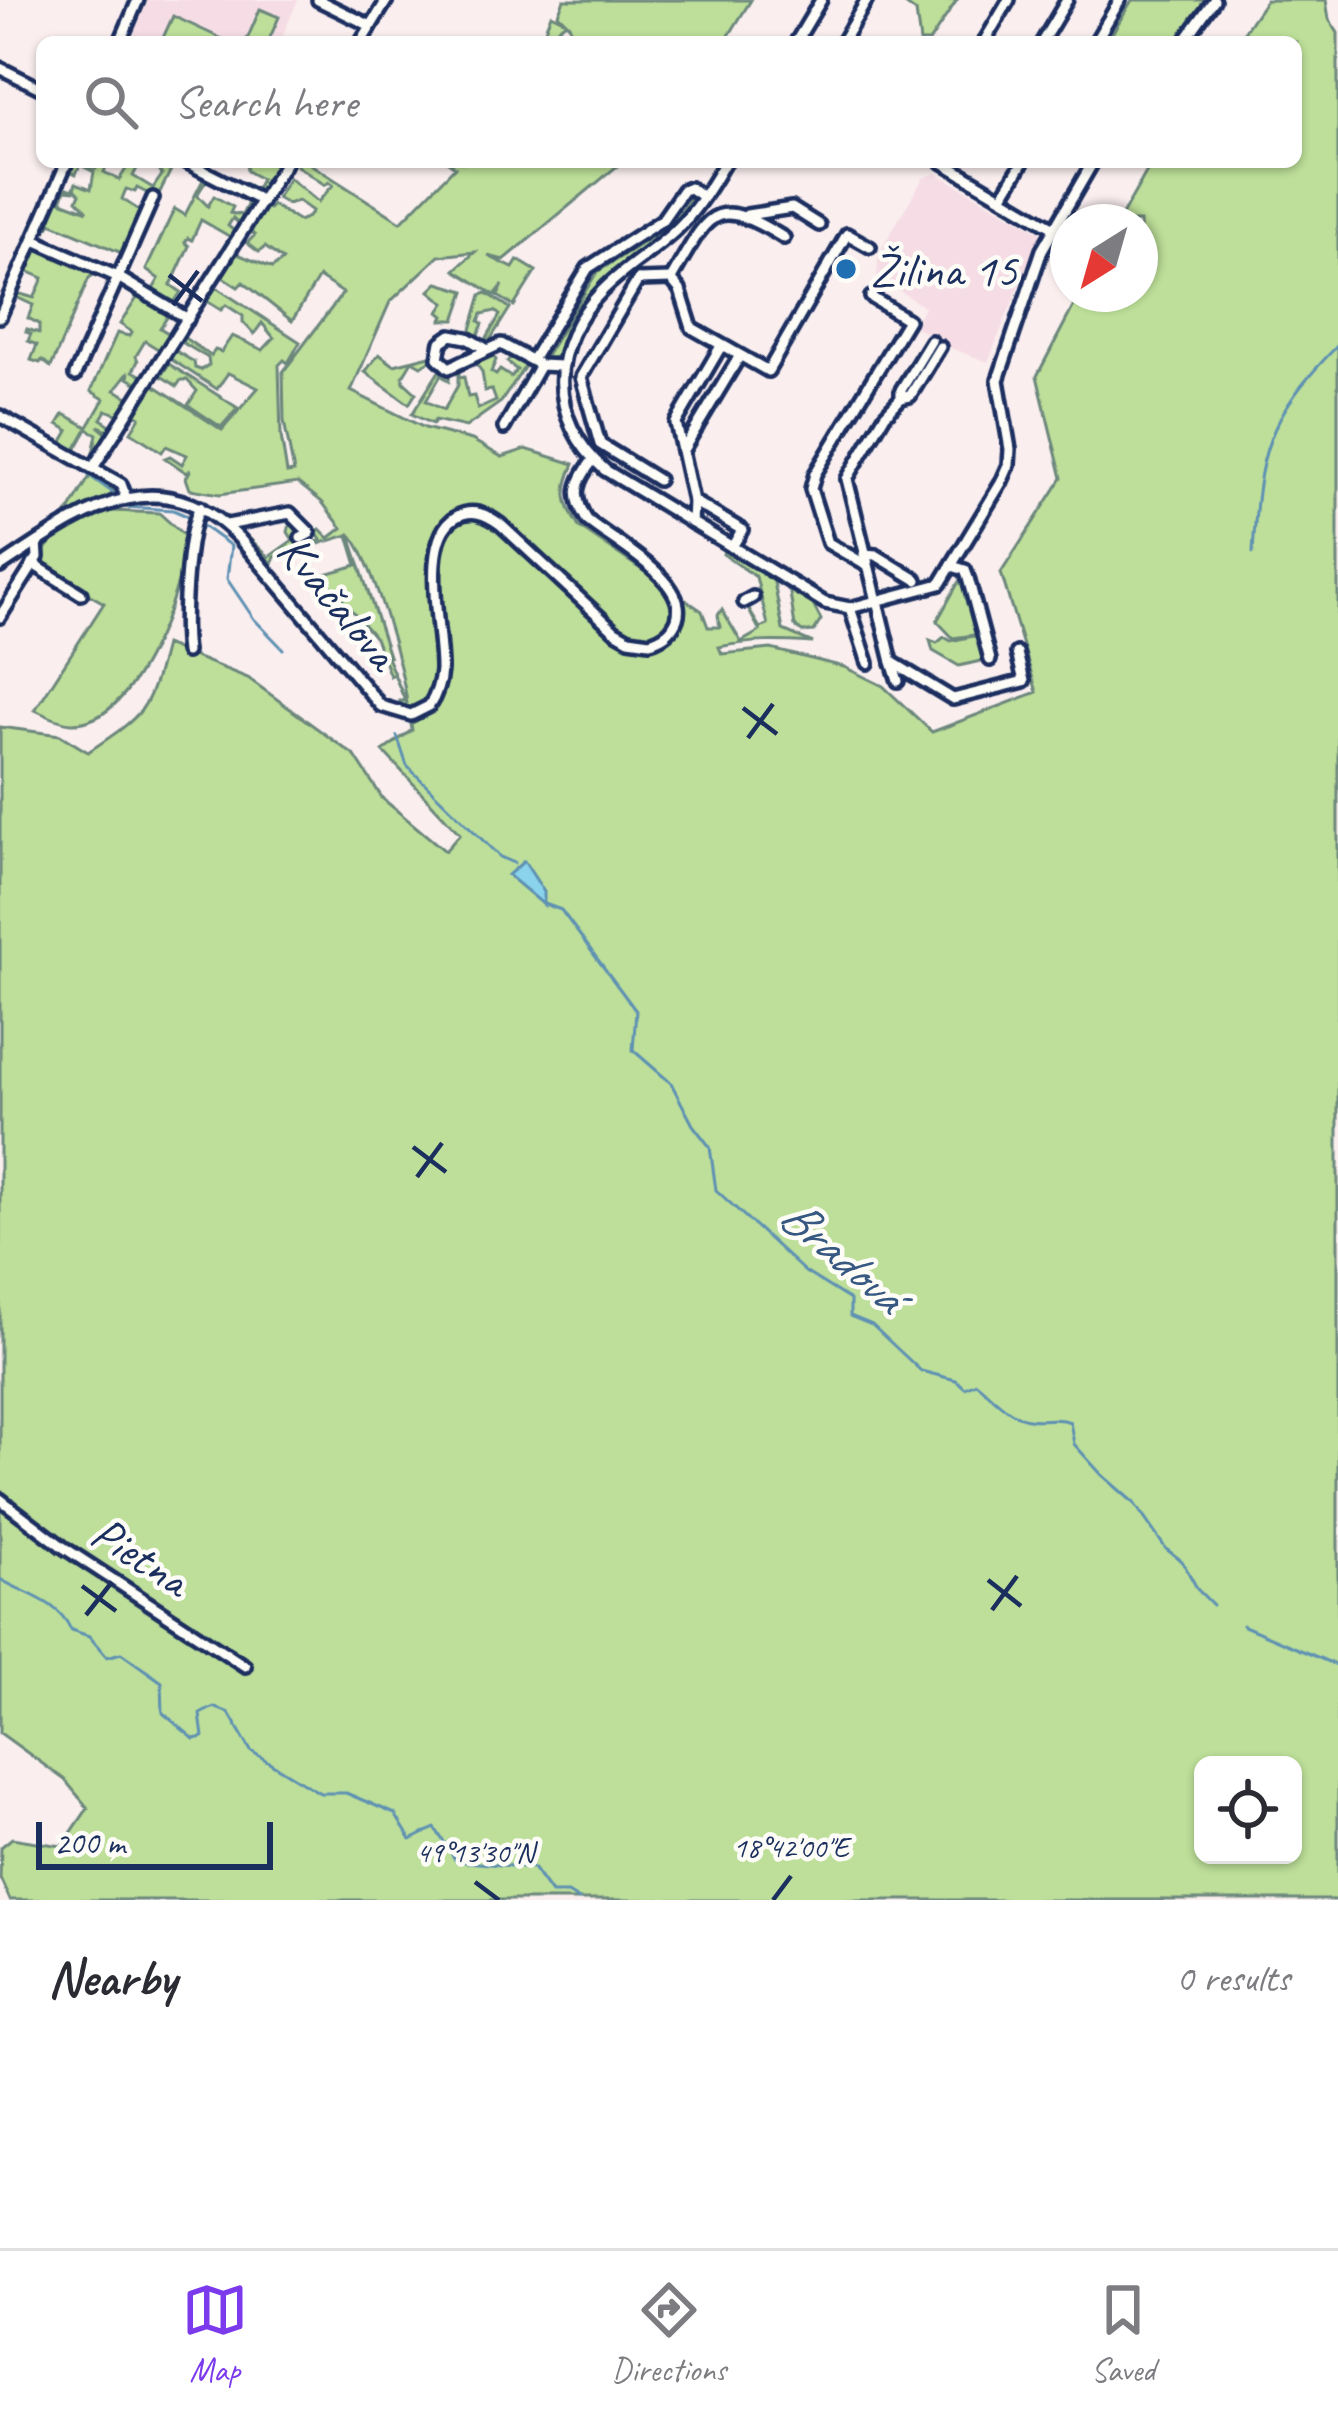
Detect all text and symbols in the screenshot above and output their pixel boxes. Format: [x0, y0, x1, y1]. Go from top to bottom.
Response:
search box [36, 36, 1302, 168]
icon: search [78, 69, 144, 135]
text: Search here [174, 74, 357, 131]
north arrow [1050, 204, 1158, 312]
place label: Žilina 15 [870, 240, 1020, 300]
marker: Žilina 15 [833, 256, 859, 282]
street label: Kvačalova [265, 522, 415, 685]
water label: Bradová [767, 1183, 927, 1334]
street label: Pietna [80, 1502, 204, 1612]
map controls [1194, 1756, 1302, 1864]
button: locate [1194, 1756, 1302, 1864]
scale bar [36, 1816, 273, 1869]
text: 200 m [54, 1822, 125, 1864]
text: 18°42'00"E [733, 1828, 853, 1866]
text: 49°13'30"N [416, 1833, 539, 1871]
text: Nearby [48, 1946, 176, 2010]
text: 0 results [1176, 1954, 1290, 2003]
tab: Map [182, 2277, 248, 2391]
tab: Directions [612, 2277, 726, 2391]
tab: Saved [1090, 2277, 1156, 2391]

